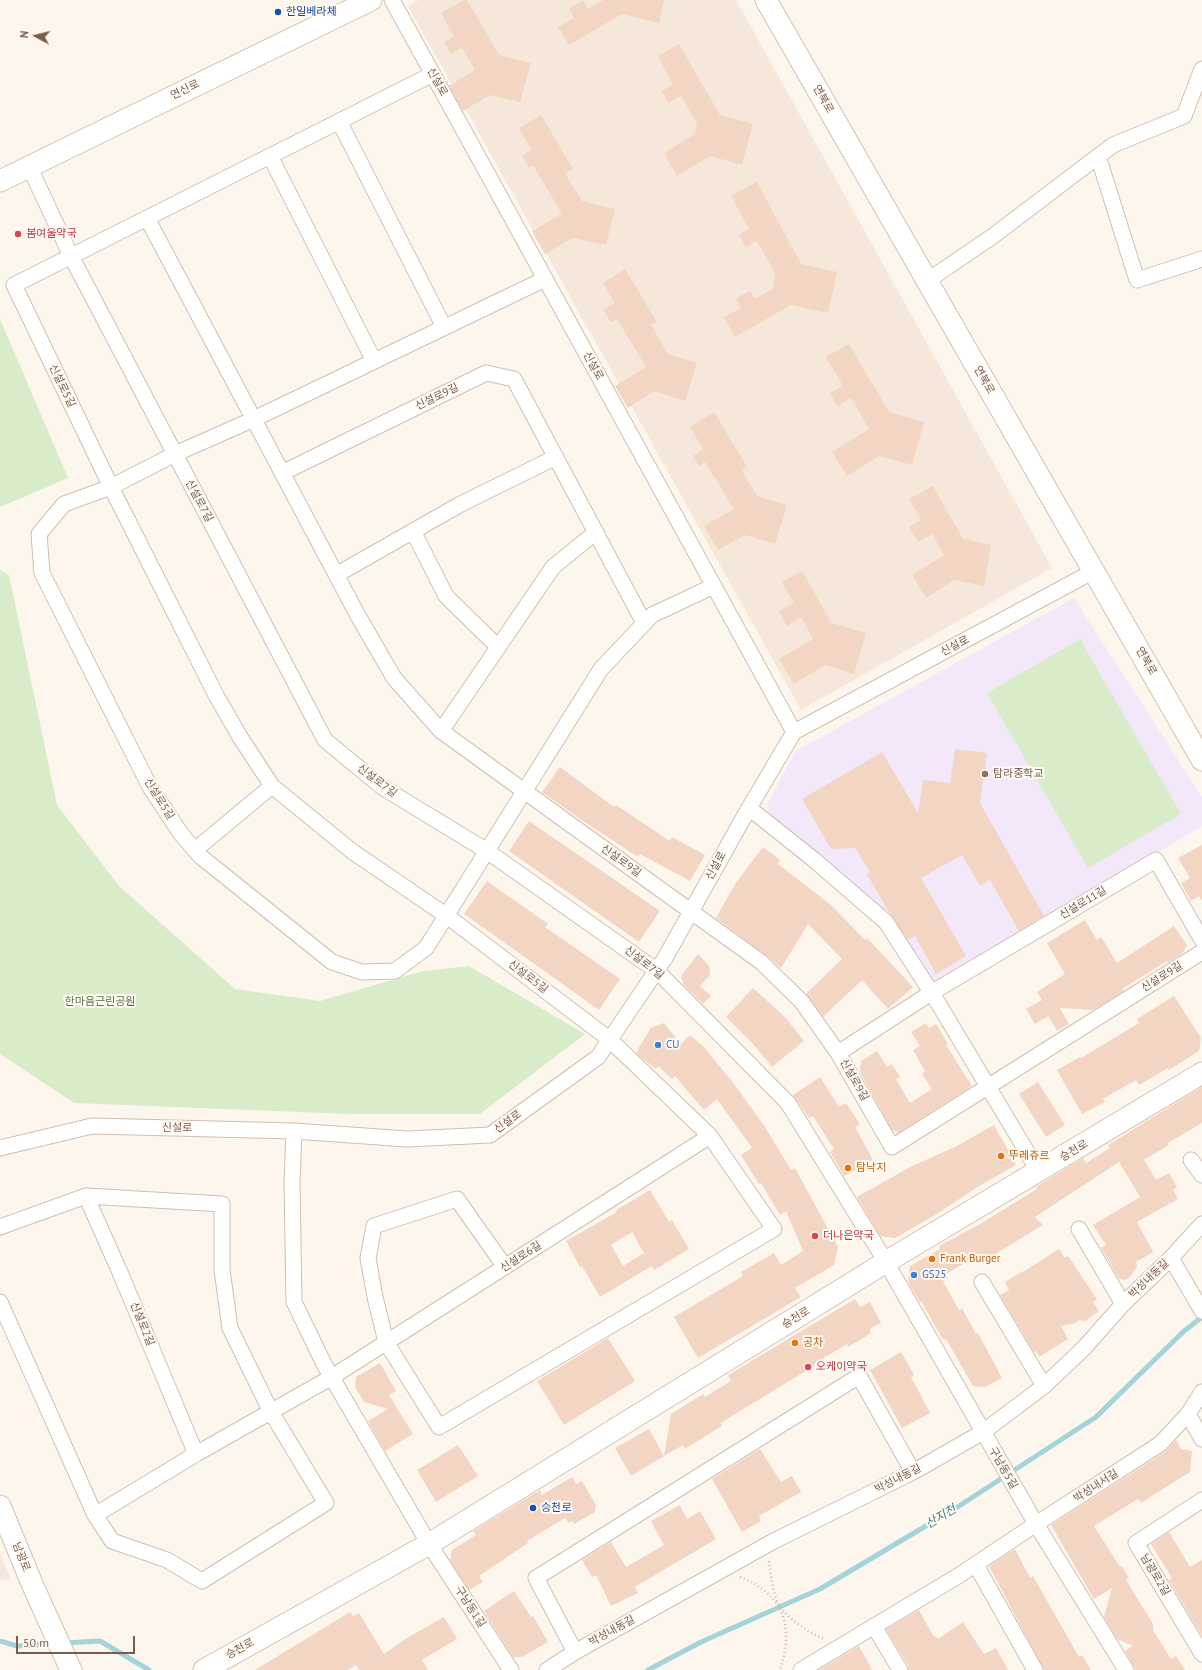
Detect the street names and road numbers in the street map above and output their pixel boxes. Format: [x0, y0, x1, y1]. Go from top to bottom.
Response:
street label: 신설로 [424, 66, 450, 98]
street label: 연신로 [168, 77, 202, 103]
street label: 연북로 [810, 83, 836, 115]
street label: 신설로 [580, 350, 606, 382]
street label: 신설로5길 [46, 362, 78, 410]
street label: 연북로 [971, 364, 997, 396]
street label: 신설로9길 [413, 381, 461, 413]
street label: 신설로7길 [182, 477, 216, 525]
street label: 신설로 [938, 633, 972, 659]
street label: 연북로 [1133, 645, 1159, 677]
street label: 신설로7길 [354, 762, 400, 800]
street label: 신설로5길 [141, 776, 177, 822]
street label: 신설로9길 [598, 842, 644, 880]
street label: 신설로 [703, 850, 729, 882]
street label: 신설로11길 [1057, 884, 1109, 922]
street label: 신설로7길 [622, 943, 666, 983]
street label: 신설로5길 [505, 958, 551, 996]
street label: 신설로9길 [1139, 959, 1185, 995]
street label: 신설로9길 [837, 1057, 871, 1103]
street label: 신설로 [492, 1108, 524, 1136]
street label: 신설로 [162, 1121, 192, 1135]
street label: 승천로 [1058, 1138, 1090, 1164]
street label: 신설로6길 [498, 1239, 544, 1275]
street label: 박성내동길 [1126, 1257, 1172, 1301]
street label: 신설로2길 [127, 1300, 157, 1348]
street label: 승천로 [780, 1304, 812, 1332]
street label: 구남동5길 [986, 1445, 1020, 1491]
street label: 박성내동길 [872, 1462, 924, 1496]
street label: 박성내서길 [1071, 1467, 1121, 1505]
street label: 남광로 [9, 1540, 33, 1574]
street label: 남광로2길 [1137, 1552, 1173, 1598]
street label: 구남동1길 [452, 1584, 488, 1630]
street label: 박성내동길 [587, 1613, 637, 1649]
street label: 승천로 [224, 1636, 256, 1662]

